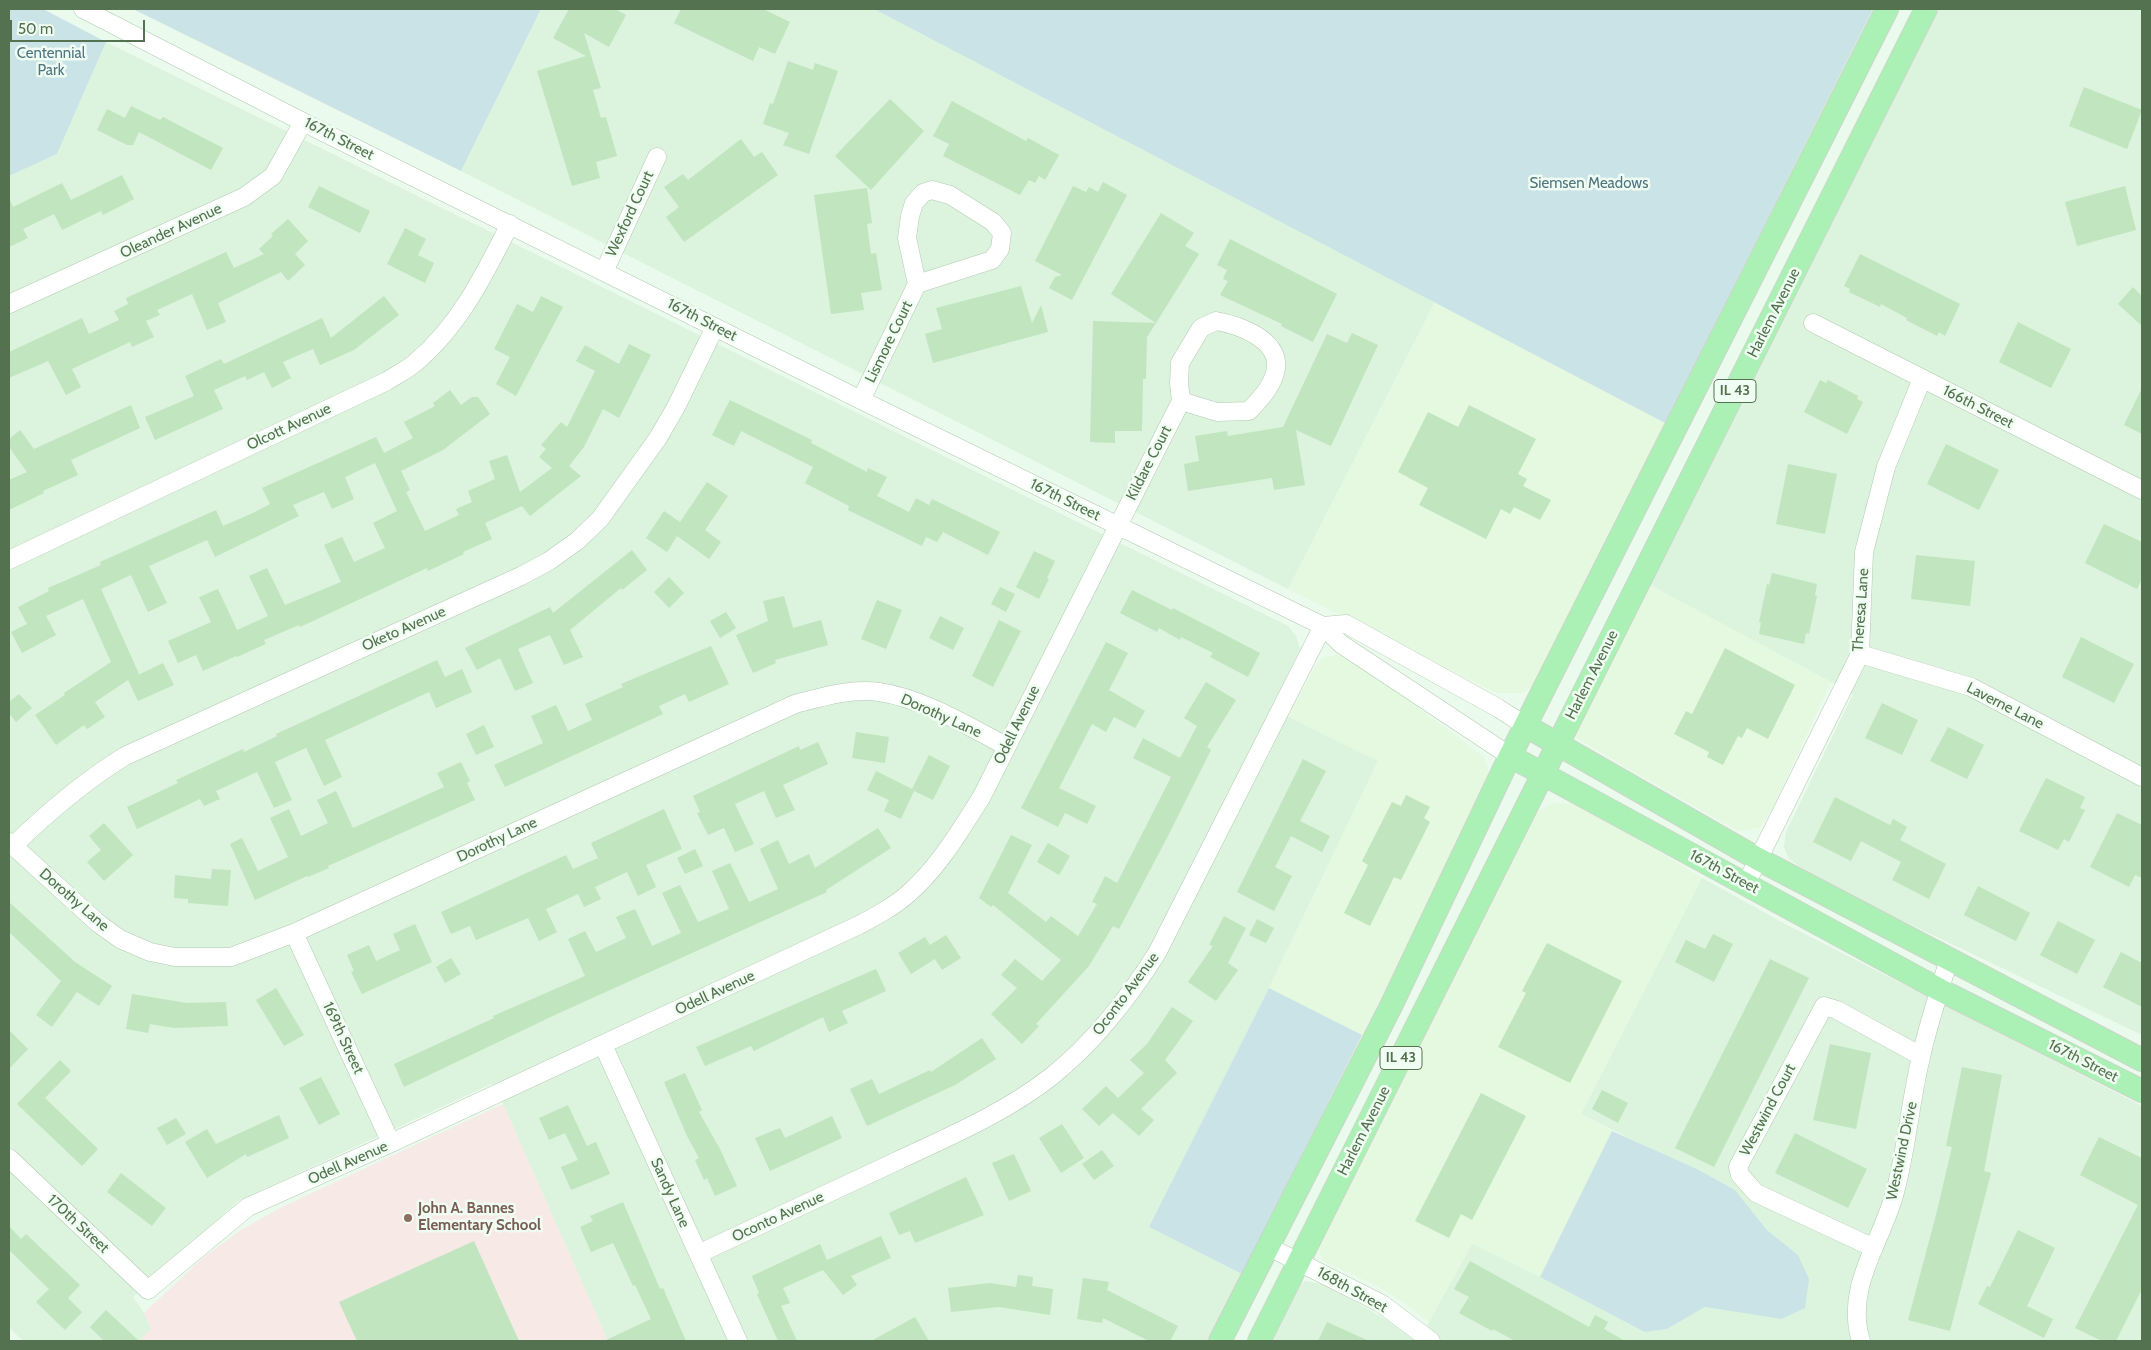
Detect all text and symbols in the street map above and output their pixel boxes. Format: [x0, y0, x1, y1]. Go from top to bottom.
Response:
scale bar [12, 10, 148, 42]
text: 50 m [18, 20, 53, 38]
park label: Centennial Park [17, 45, 85, 80]
street label: 167th Street [301, 114, 377, 164]
street label: Wexford Court [602, 168, 658, 260]
park label: Siemsen Meadows [1530, 175, 1648, 193]
street label: Oleander Avenue [117, 200, 225, 262]
street label: Harlem Avenue [1744, 265, 1804, 361]
street label: 167th Street [664, 295, 740, 345]
street label: Lismore Court [861, 298, 917, 386]
road number: IL 43 [1714, 380, 1756, 402]
street label: 166th Street [1940, 381, 2016, 433]
street label: Olcott Avenue [244, 400, 334, 454]
street label: Kildare Court [1122, 423, 1176, 503]
street label: 167th Street [1027, 475, 1103, 525]
street label: Theresa Lane [1849, 568, 1873, 652]
street label: Oketo Avenue [359, 603, 449, 655]
street label: Harlem Avenue [1562, 627, 1622, 723]
street label: Laverne Lane [1963, 679, 2047, 733]
street label: Odell Avenue [990, 683, 1044, 767]
street label: Dorothy Lane [898, 690, 984, 742]
street label: Dorothy Lane [454, 814, 540, 866]
street label: 167th Street [1686, 846, 1762, 898]
street label: Dorothy Lane [35, 865, 113, 935]
street label: Oconto Avenue [1089, 949, 1163, 1039]
street label: Odell Avenue [672, 967, 758, 1019]
street label: 169th Street [319, 999, 367, 1077]
street label: 167th Street [2045, 1036, 2121, 1086]
road number: IL 43 [1380, 1046, 1422, 1070]
street label: Westwind Court [1736, 1061, 1800, 1159]
street label: Harlem Avenue [1334, 1083, 1394, 1179]
street label: Westwind Drive [1883, 1100, 1921, 1202]
street label: Odell Avenue [305, 1137, 391, 1189]
street label: Sandy Lane [647, 1155, 693, 1231]
street label: Oconto Avenue [729, 1188, 827, 1246]
street label: 170th Street [43, 1191, 113, 1257]
place label: John A. Bannes Elementary School [418, 1200, 541, 1235]
marker: John A. Bannes Elementary School [402, 1212, 414, 1224]
street label: 168th Street [1314, 1263, 1390, 1317]

